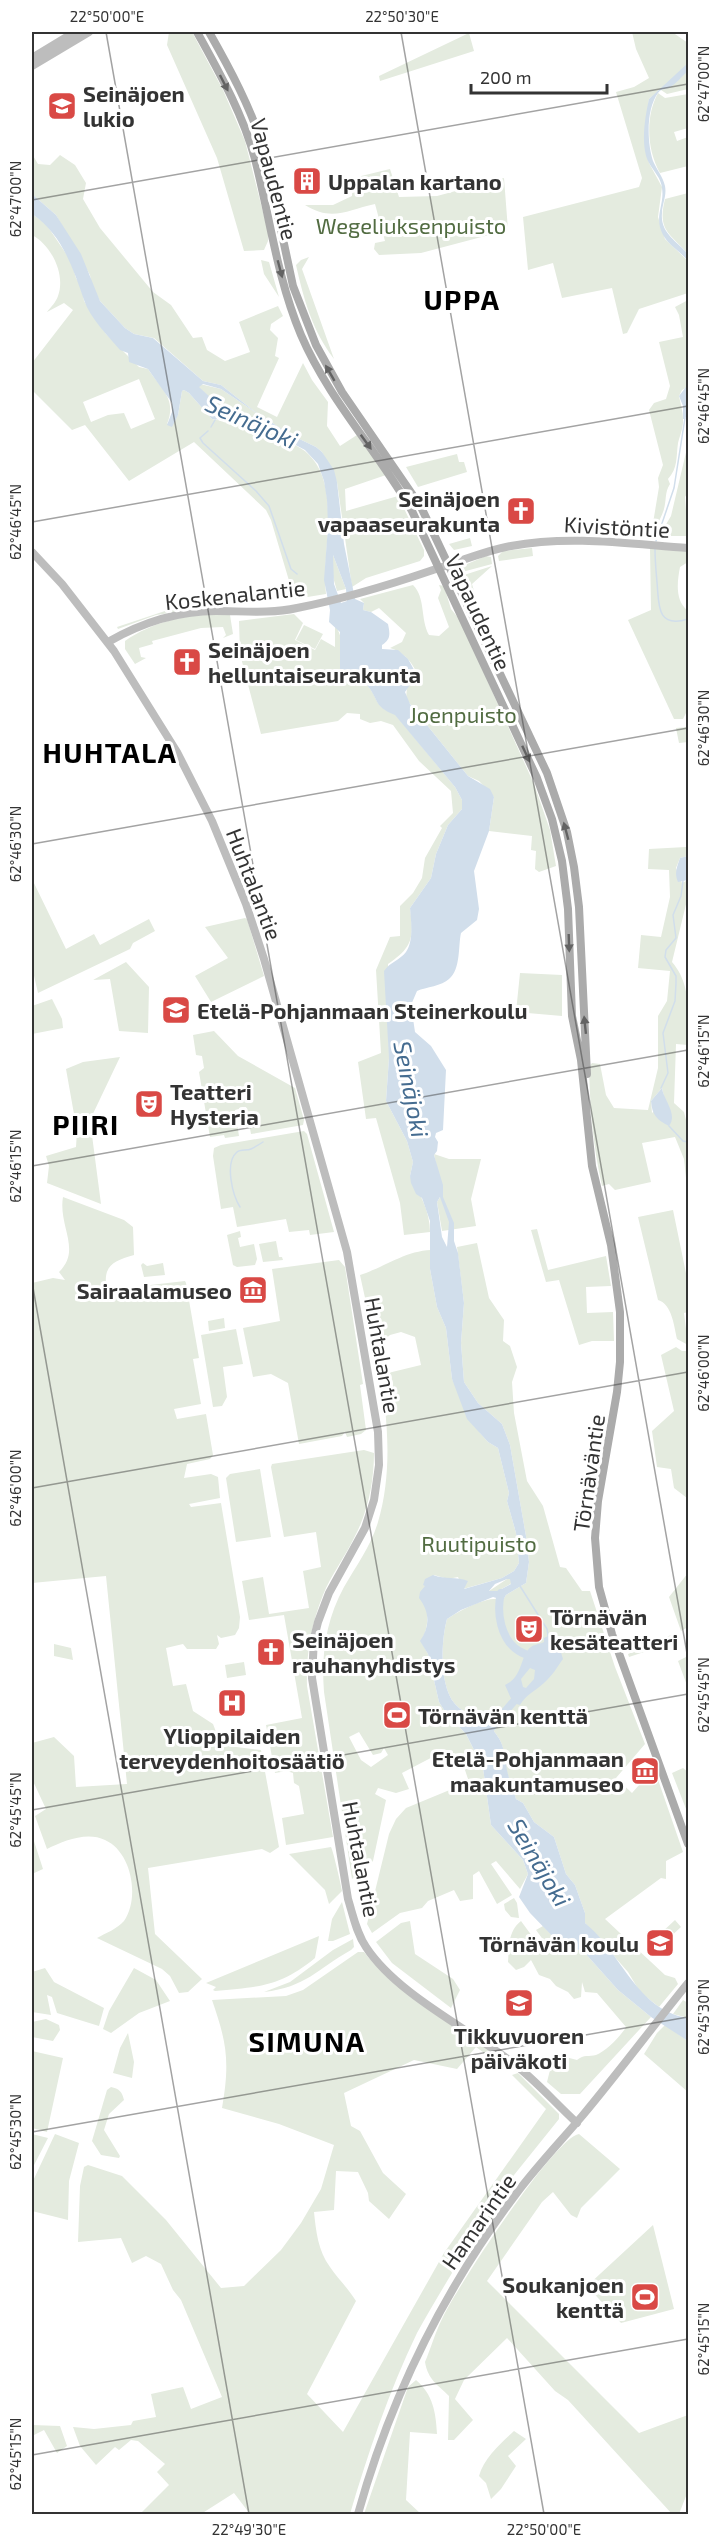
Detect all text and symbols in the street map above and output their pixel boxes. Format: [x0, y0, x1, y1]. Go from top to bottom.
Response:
text: 22°50'00"E [70, 7, 144, 25]
text: 22°50'30"E [365, 7, 439, 25]
text: 62°47'00"N [694, 46, 712, 122]
scale bar [471, 57, 608, 95]
text: 200 m [480, 66, 532, 88]
one-way arrow [219, 74, 229, 92]
place label: Seinäjoen lukio [83, 80, 185, 131]
school or university icon: Seinäjoen lukio [46, 90, 78, 122]
street label: Vapaudentie [246, 115, 304, 243]
text: 62°47'00"N [6, 161, 24, 237]
building icon: Uppalan kartano [291, 165, 323, 197]
place label: Uppalan kartano [328, 168, 502, 194]
park label: Wegeliuksenpuisto [316, 212, 506, 238]
one-way arrow [275, 260, 285, 278]
district label: UPPA [423, 282, 501, 316]
one-way arrow [325, 365, 336, 381]
text: 62°46'45"N [694, 368, 712, 444]
water label: Seinäjoki [201, 388, 303, 454]
one-way arrow [360, 434, 372, 450]
text: 62°46'45"N [6, 484, 24, 560]
place label: Seinäjoen vapaaseurakunta [318, 485, 500, 536]
church icon: Seinäjoen vapaaseurakunta [505, 495, 537, 527]
street label: Kivistöntie [563, 510, 671, 542]
street label: Vapaudentie [441, 550, 517, 674]
street label: Koskenalantie [164, 574, 306, 614]
place label: Seinäjoen helluntaiseurakunta [208, 636, 421, 687]
church icon: Seinäjoen helluntaiseurakunta [171, 646, 203, 678]
text: 62°46'30"N [694, 690, 712, 766]
park label: Joenpuisto [409, 701, 517, 727]
district label: HUHTALA [42, 735, 178, 769]
one-way arrow [522, 746, 531, 763]
text: 62°46'30"N [6, 806, 24, 882]
one-way arrow [561, 822, 571, 841]
street label: Huhtalantie [222, 824, 288, 944]
one-way arrow [564, 933, 574, 952]
school or university icon: Etelä-Pohjanmaan Steinerkoulu [160, 994, 192, 1026]
place label: Etelä-Pohjanmaan Steinerkoulu [197, 997, 528, 1023]
text: 62°46'15"N [694, 1014, 712, 1088]
one-way arrow [580, 1016, 590, 1035]
water label: Seinäjoki [388, 1038, 436, 1140]
place label: Teatteri Hysteria [170, 1078, 259, 1130]
theatre icon: Teatteri Hysteria [133, 1088, 165, 1120]
district label: PIIRI [52, 1107, 120, 1141]
text: 62°46'15"N [6, 1129, 24, 1203]
museum icon: Sairaalamuseo [237, 1274, 269, 1306]
place label: Sairaalamuseo [77, 1277, 232, 1303]
street label: Huhtalantie [360, 1295, 406, 1415]
text: 62°46'00"N [694, 1334, 712, 1412]
street label: Törnäväntie [567, 1412, 609, 1534]
text: 62°46'00"N [6, 1449, 24, 1527]
park label: Ruutipuisto [421, 1530, 537, 1556]
place label: Törnävän kesäteatteri [550, 1603, 678, 1654]
theatre icon: Törnävän kesäteatteri [513, 1613, 545, 1645]
place label: Seinäjoen rauhanyhdistys [292, 1626, 456, 1678]
church icon: Seinäjoen rauhanyhdistys [255, 1636, 287, 1668]
text: 62°45'45"N [694, 1657, 712, 1733]
hospital icon: Ylioppilaiden terveydenhoitosäätiö [216, 1687, 248, 1719]
sports icon: Törnävän kenttä [381, 1699, 413, 1731]
place label: Törnävän kenttä [418, 1702, 588, 1728]
place label: Ylioppilaiden terveydenhoitosäätiö [119, 1722, 345, 1774]
place label: Etelä-Pohjanmaan maakuntamuseo [432, 1745, 624, 1796]
museum icon: Etelä-Pohjanmaan maakuntamuseo [629, 1755, 661, 1787]
text: 62°45'45"N [6, 1772, 24, 1848]
street label: Huhtalantie [338, 1799, 386, 1919]
water label: Seinäjoki [502, 1813, 578, 1911]
school or university icon: Törnävän koulu [644, 1927, 676, 1959]
place label: Törnävän koulu [479, 1930, 639, 1956]
text: 62°45'30"N [694, 1979, 712, 2055]
school or university icon: Tikkuvuoren päiväkoti [503, 1987, 535, 2019]
place label: Tikkuvuoren päiväkoti [454, 2022, 584, 2073]
district label: SIMUNA [249, 2024, 365, 2058]
text: 62°45'30"N [6, 2094, 24, 2170]
street label: Hamarintie [436, 2168, 520, 2274]
place label: Soukanjoen kenttä [502, 2271, 624, 2322]
sports icon: Soukanjoen kenttä [629, 2281, 661, 2313]
text: 62°45'15"N [694, 2303, 712, 2375]
text: 62°45'15"N [6, 2418, 24, 2490]
text: 22°49'30"E [212, 2520, 286, 2538]
text: 22°50'00"E [507, 2520, 581, 2538]

